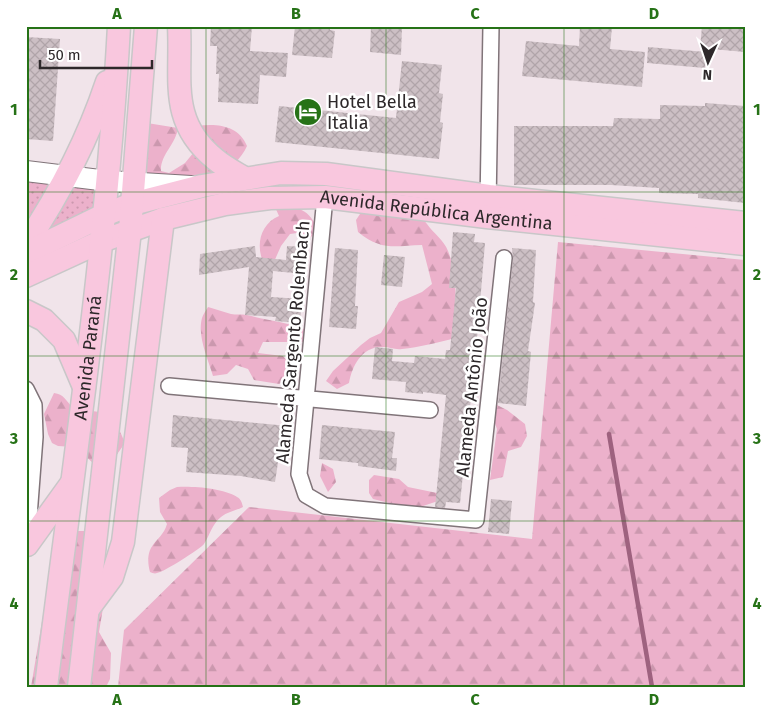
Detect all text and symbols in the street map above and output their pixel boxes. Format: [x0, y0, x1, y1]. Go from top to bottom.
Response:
text: A [111, 4, 122, 23]
text: B [291, 4, 301, 23]
text: C [470, 4, 480, 23]
text: D [649, 4, 659, 23]
scale bar [40, 38, 152, 70]
north arrow [684, 38, 734, 88]
text: 50 m [48, 46, 81, 64]
text: N [702, 66, 712, 83]
place label: Hotel Bella Italia [327, 91, 417, 134]
hotel icon: Hotel Bella Italia [293, 97, 323, 127]
text: 1 [10, 100, 18, 119]
text: 1 [753, 100, 761, 119]
street label: Avenida República Argentina [319, 186, 554, 235]
street label: Alameda Sargento Rolembach [271, 219, 315, 465]
text: 2 [10, 265, 18, 284]
text: 2 [753, 265, 761, 284]
street label: Avenida Paraná [69, 294, 106, 421]
street label: Alameda Antônio João [452, 296, 492, 478]
text: 3 [9, 429, 18, 448]
text: 3 [752, 429, 761, 448]
text: 4 [9, 594, 19, 613]
text: 4 [752, 594, 762, 613]
text: A [111, 690, 122, 709]
text: B [291, 690, 301, 709]
text: C [470, 690, 480, 709]
text: D [649, 690, 659, 709]

